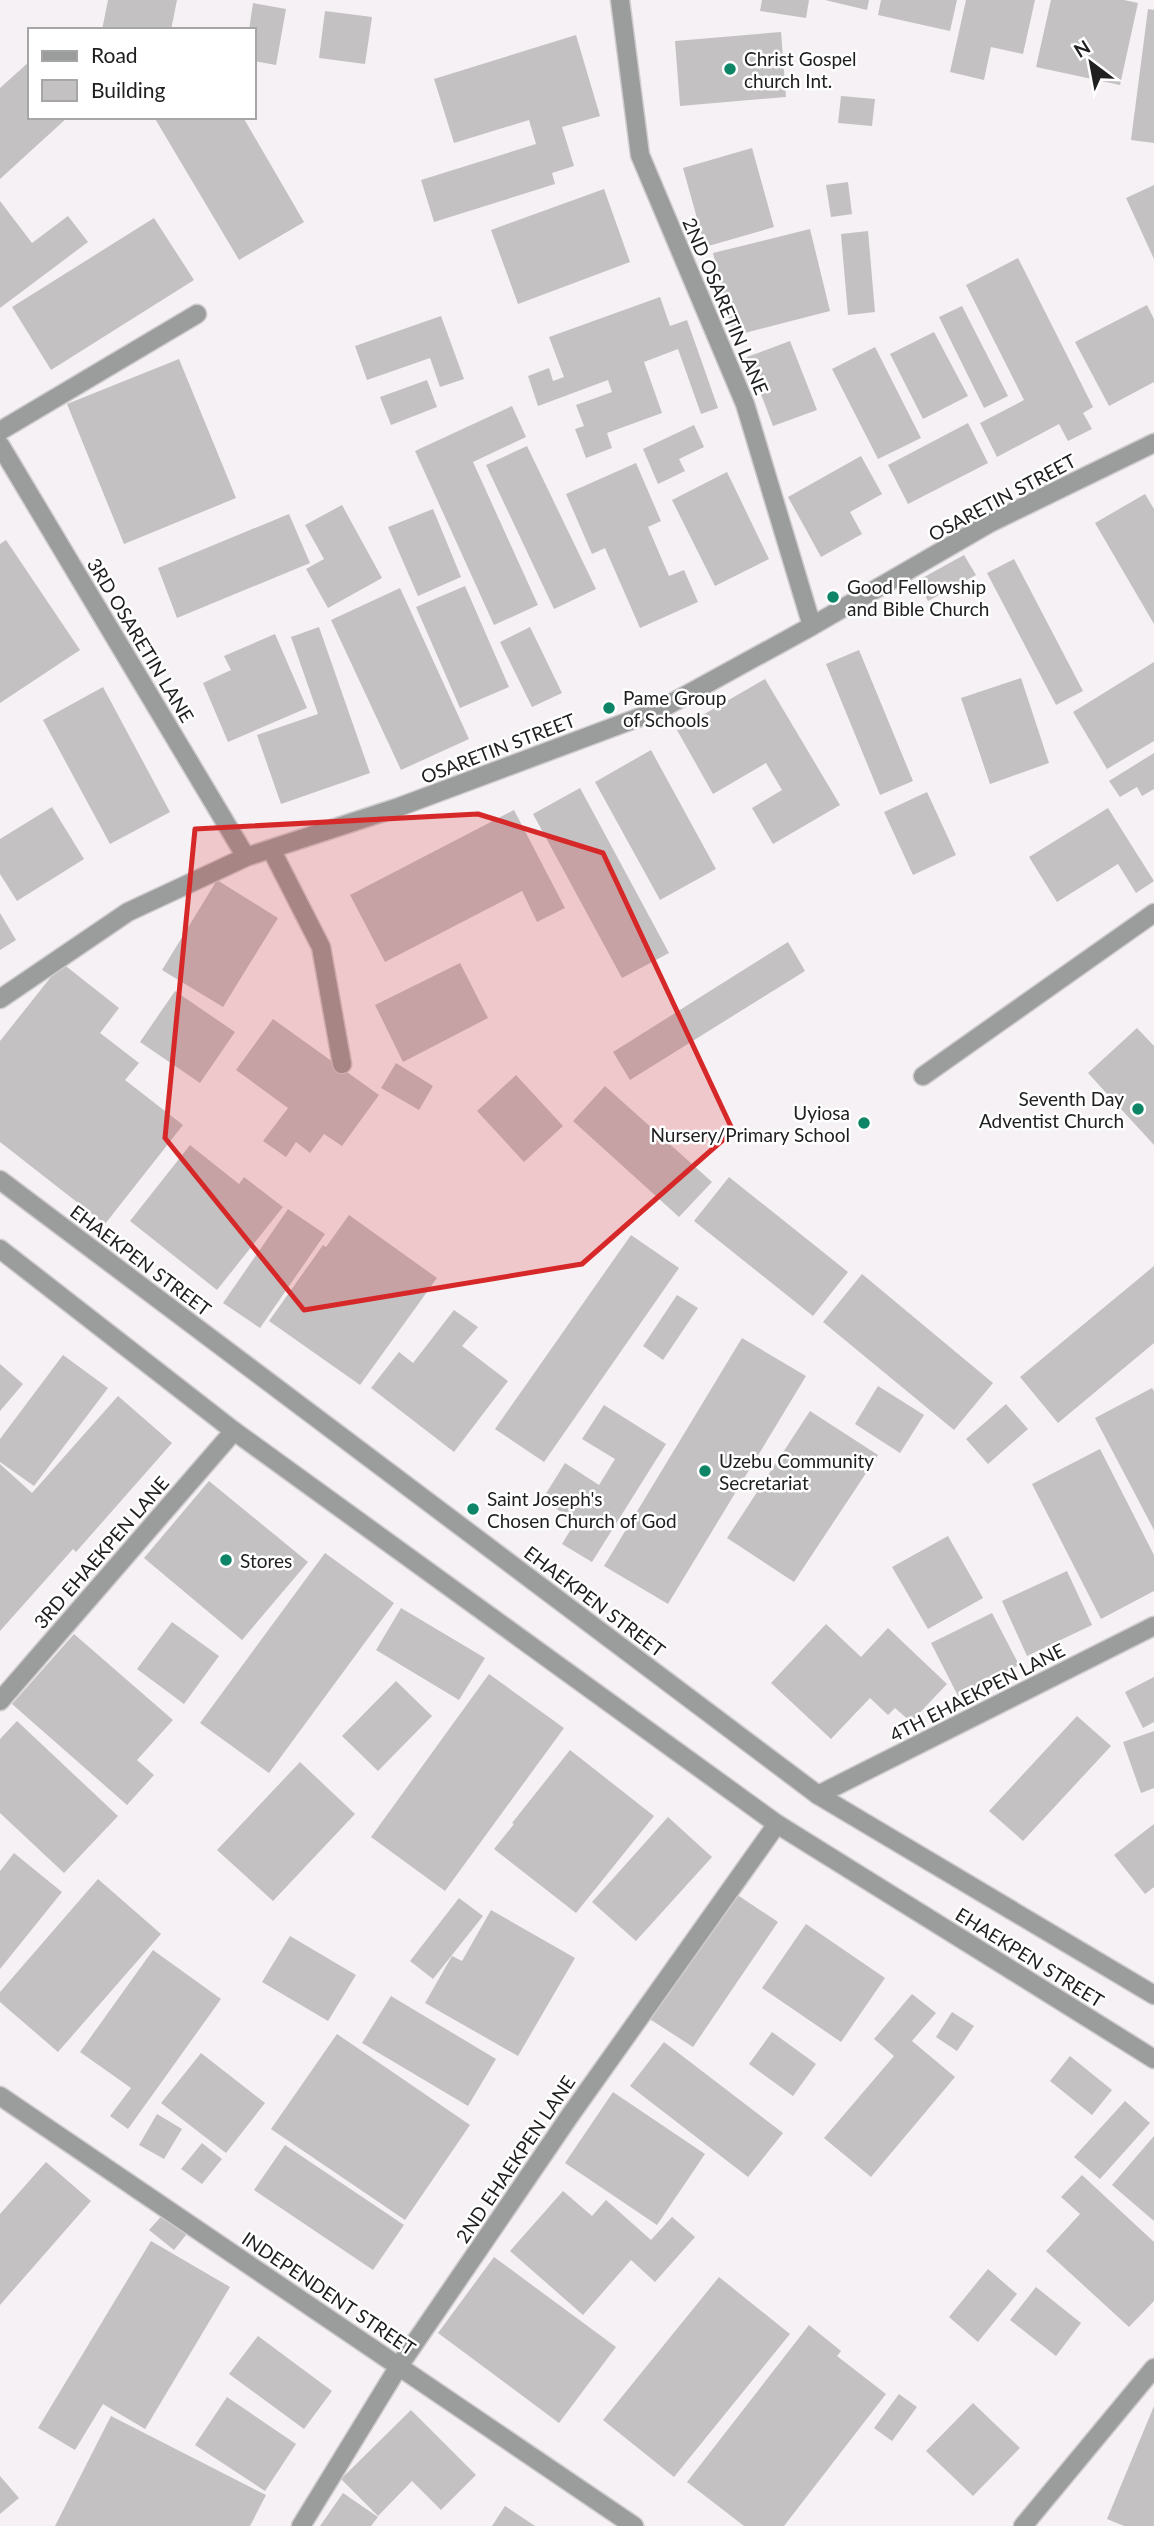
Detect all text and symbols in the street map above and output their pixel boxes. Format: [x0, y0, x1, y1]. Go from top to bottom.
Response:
legend [28, 28, 256, 119]
north arrow [1056, 28, 1126, 98]
text: N [1069, 35, 1094, 62]
text: Road [91, 42, 138, 67]
place label: Christ Gospel church Int. [744, 47, 857, 92]
marker: Christ Gospel church Int. [722, 61, 738, 77]
text: Building [91, 77, 166, 102]
street label: 2ND OSARETIN LANE [678, 214, 774, 398]
street label: OSARETIN STREET [924, 448, 1080, 546]
street label: 3RD OSARETIN LANE [83, 554, 199, 726]
place label: Good Fellowship and Bible Church [847, 575, 989, 620]
marker: Good Fellowship and Bible Church [825, 589, 841, 605]
place label: Pame Group of Schools [623, 686, 726, 731]
marker: Pame Group of Schools [601, 700, 617, 716]
street label: OSARETIN STREET [418, 708, 578, 788]
place label: Seventh Day Adventist Church [979, 1087, 1124, 1132]
place label: Uyiosa Nursery/Primary School [651, 1101, 850, 1146]
marker: Seventh Day Adventist Church [1130, 1101, 1146, 1117]
marker: Uyiosa Nursery/Primary School [856, 1115, 872, 1131]
street label: EHAEKPEN STREET [66, 1200, 216, 1320]
place label: Uzebu Community Secretariat [719, 1449, 874, 1494]
marker: Uzebu Community Secretariat [697, 1463, 713, 1479]
street label: 3RD EHAEKPEN LANE [29, 1471, 173, 1633]
place label: Saint Joseph's Chosen Church of God [487, 1487, 677, 1532]
marker: Saint Joseph's Chosen Church of God [465, 1501, 481, 1517]
street label: EHAEKPEN STREET [520, 1541, 670, 1661]
place label: Stores [240, 1549, 292, 1572]
marker: Stores [218, 1552, 234, 1568]
street label: 4TH EHAEKPEN LANE [886, 1638, 1068, 1746]
street label: EHAEKPEN STREET [952, 1902, 1108, 2012]
street label: 2ND EHAEKPEN LANE [450, 2071, 580, 2247]
street label: INDEPENDENT STREET [238, 2226, 420, 2360]

